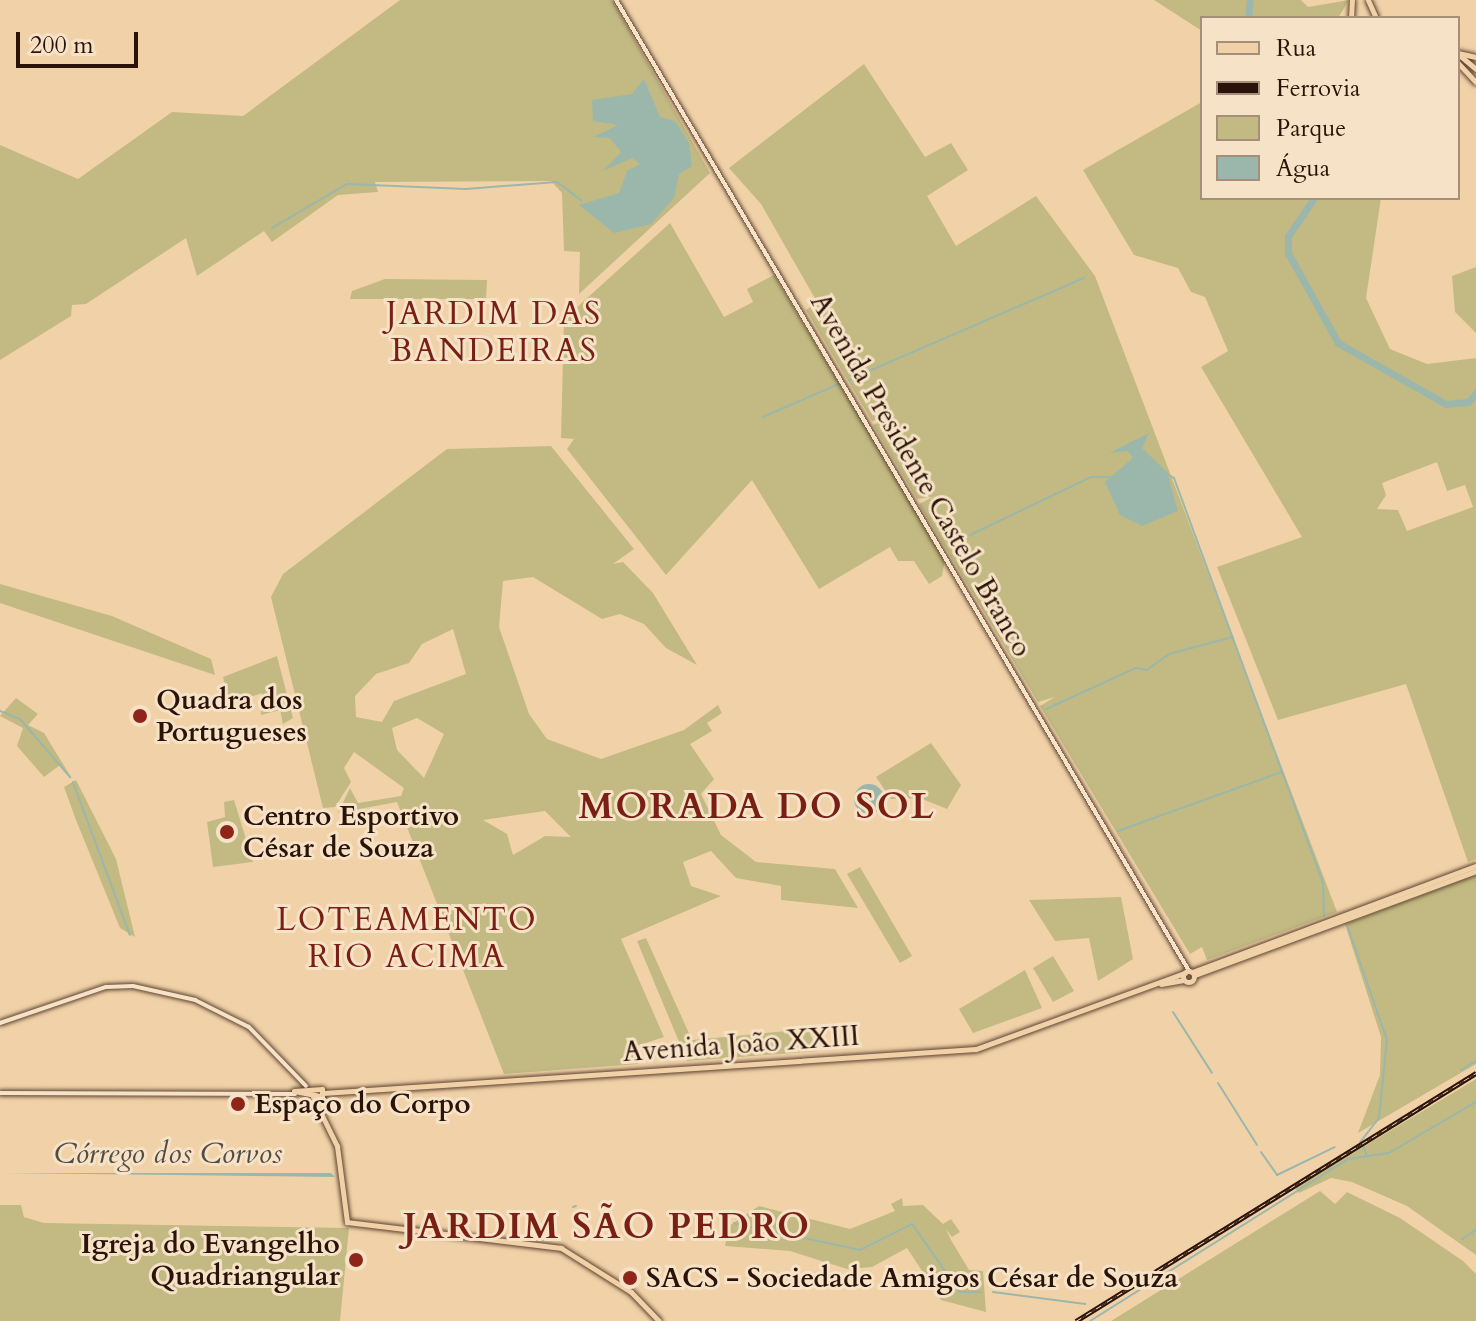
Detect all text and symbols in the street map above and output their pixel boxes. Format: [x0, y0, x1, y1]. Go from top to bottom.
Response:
scale bar [20, 16, 142, 66]
legend [1200, 16, 1460, 200]
text: 200 m [30, 29, 94, 62]
text: Rua [1276, 32, 1316, 65]
text: Ferrovia [1276, 72, 1360, 105]
text: Parque [1276, 112, 1346, 145]
text: Água [1276, 152, 1330, 185]
street label: Avenida Presidente Castelo Branco [803, 287, 1039, 663]
district label: JARDIM DAS BANDEIRAS [386, 296, 602, 371]
place label: Quadra dos Portugueses [156, 683, 307, 749]
marker: Quadra dos Portugueses [131, 707, 149, 725]
district label: MORADA DO SOL [578, 785, 936, 829]
place label: Centro Esportivo César de Souza [243, 799, 459, 865]
marker: Centro Esportivo César de Souza [218, 823, 236, 841]
district label: LOTEAMENTO RIO ACIMA [276, 902, 538, 977]
street label: Avenida João XXIII [621, 1019, 861, 1069]
place label: Espaço do Corpo [254, 1087, 471, 1121]
marker: Espaço do Corpo [229, 1095, 247, 1113]
water label: Córrego dos Corvos [54, 1136, 282, 1172]
district label: JARDIM SÃO PEDRO [403, 1205, 811, 1249]
place label: Igreja do Evangelho Quadriangular [81, 1227, 340, 1293]
marker: Igreja do Evangelho Quadriangular [347, 1251, 365, 1269]
place label: SACS - Sociedade Amigos César de Souza [646, 1261, 1178, 1295]
marker: SACS - Sociedade Amigos César de Souza [621, 1269, 639, 1287]

